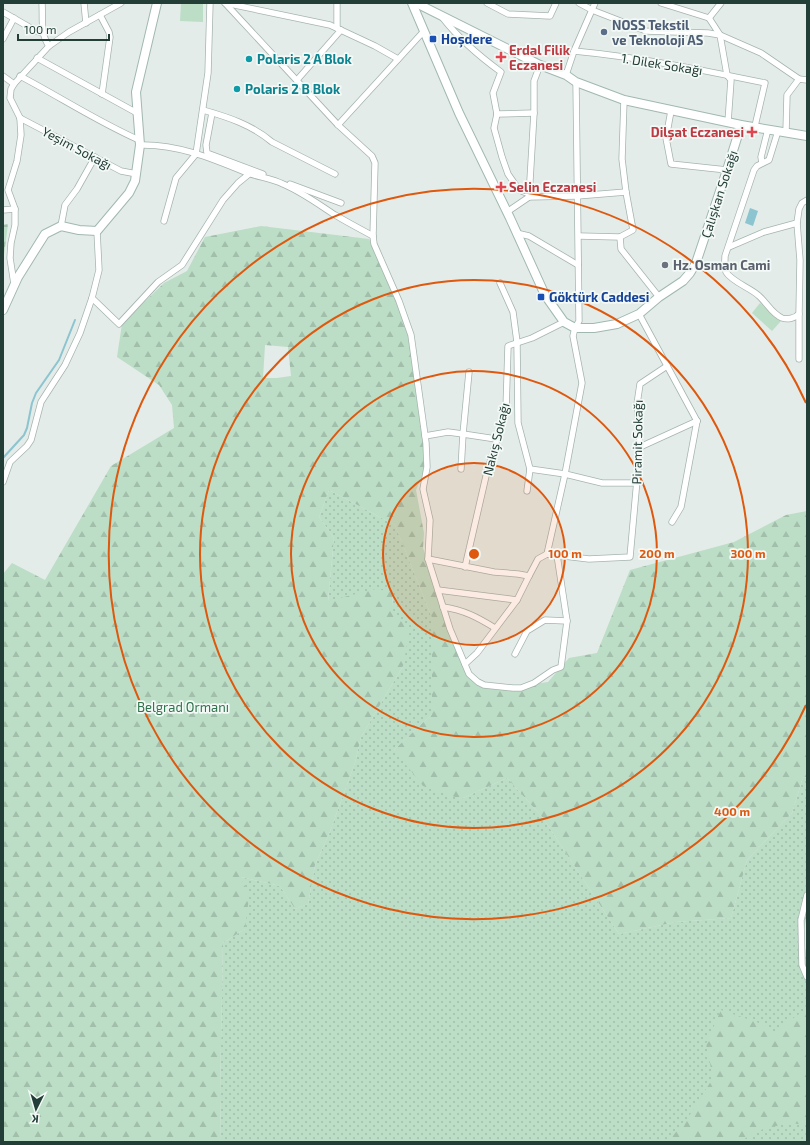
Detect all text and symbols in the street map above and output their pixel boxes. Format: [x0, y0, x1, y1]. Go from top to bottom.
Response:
scale bar [18, 16, 109, 42]
place label: NOSS Tekstil ve Teknoloji AS [612, 17, 704, 48]
text: 100 m [24, 22, 56, 36]
marker: NOSS Tekstil ve Teknoloji AS [599, 27, 609, 37]
place label: Hoşdere [441, 31, 492, 48]
marker: Hoşdere [428, 34, 438, 44]
place label: Erdal Filik Eczanesi [509, 42, 571, 73]
street label: 1. Dilek Sokağı [620, 50, 704, 78]
place label: Polaris 2 A Blok [257, 51, 352, 67]
marker: Erdal Filik Eczanesi [496, 52, 506, 62]
marker: Polaris 2 A Blok [244, 54, 254, 64]
place label: Polaris 2 B Blok [245, 81, 341, 97]
marker: Polaris 2 B Blok [232, 84, 242, 94]
street label: Yeşim Sokağı [39, 123, 115, 174]
place label: Dilşat Eczanesi [651, 124, 744, 141]
marker: Dilşat Eczanesi [747, 127, 757, 137]
street label: Çalışkan Sokağı [697, 148, 742, 240]
place label: Selin Eczanesi [509, 179, 596, 195]
marker: Selin Eczanesi [496, 182, 506, 192]
place label: Hz. Osman Cami [673, 257, 770, 273]
marker: Hz. Osman Cami [660, 260, 670, 270]
place label: Göktürk Caddesi [549, 289, 649, 305]
marker: Göktürk Caddesi [536, 292, 546, 302]
street label: Piramit Sokağı [628, 400, 646, 484]
street label: Nakış Sokağı [479, 401, 514, 477]
text: 100 m [548, 546, 582, 560]
text: 200 m [639, 546, 675, 560]
text: 300 m [730, 546, 766, 560]
centre of rings [467, 547, 481, 561]
park label: Belgrad Ormanı [137, 699, 229, 715]
text: 400 m [714, 804, 750, 818]
north arrow [16, 1089, 56, 1129]
text: K [31, 1113, 39, 1126]

